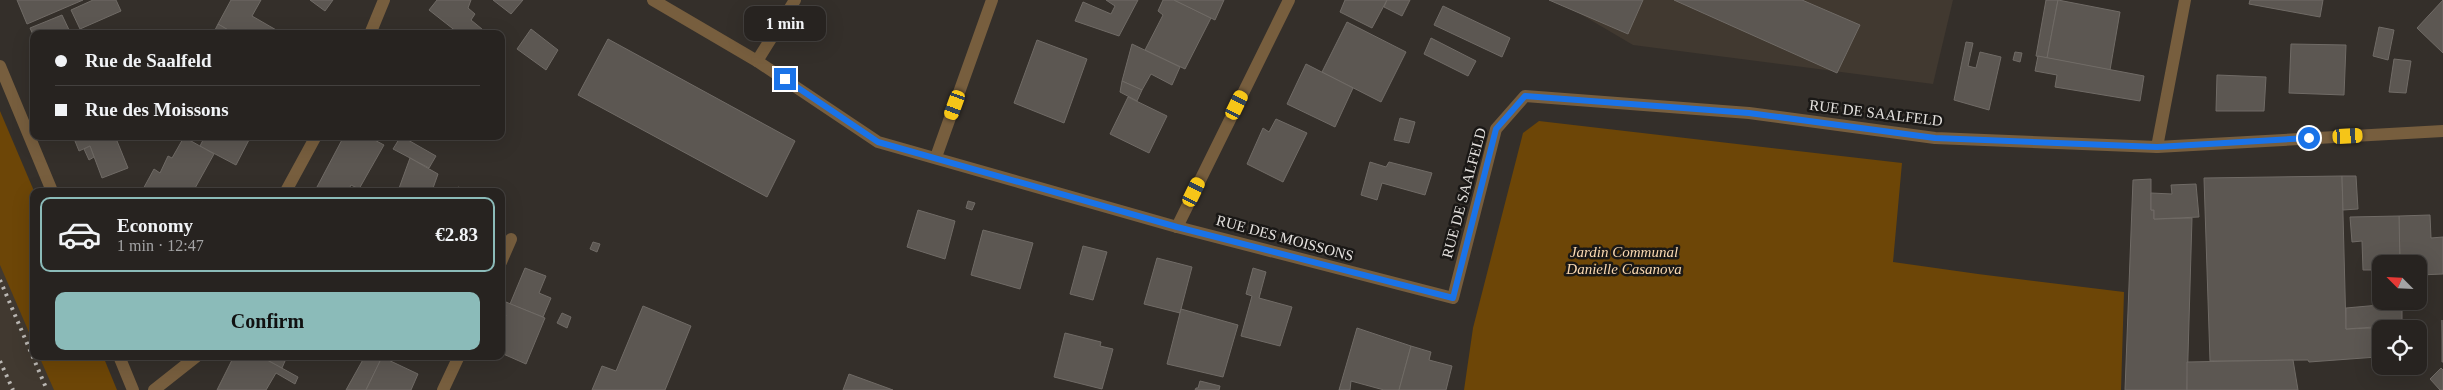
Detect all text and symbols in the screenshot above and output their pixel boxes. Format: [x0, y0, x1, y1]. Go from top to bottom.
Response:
callout: 1 min [744, 7, 826, 42]
text: 1 min [766, 15, 804, 32]
text: Rue de Saalfeld [85, 50, 212, 71]
route end [774, 68, 796, 90]
car [942, 88, 967, 122]
car [1223, 88, 1250, 122]
street label: RUE DE SAALFELD [1808, 97, 1944, 129]
text: Rue des Moissons [85, 99, 229, 120]
street label: RUE DE SAALFELD [1439, 126, 1489, 260]
route start [2298, 127, 2320, 149]
car [2332, 128, 2363, 144]
car [1180, 175, 1207, 209]
icon: car [57, 212, 102, 257]
street label: RUE DES MOISSONS [1214, 212, 1356, 264]
text: Economy [117, 215, 193, 236]
text: €2.83 [435, 224, 478, 245]
text: 1 min · 12:47 [117, 237, 204, 254]
park label: Jardin Communal Danielle Casanova [1565, 244, 1682, 277]
north arrow [2372, 255, 2428, 310]
map controls [2372, 255, 2427, 375]
button: Confirm [55, 292, 480, 350]
button: locate [2372, 320, 2427, 375]

